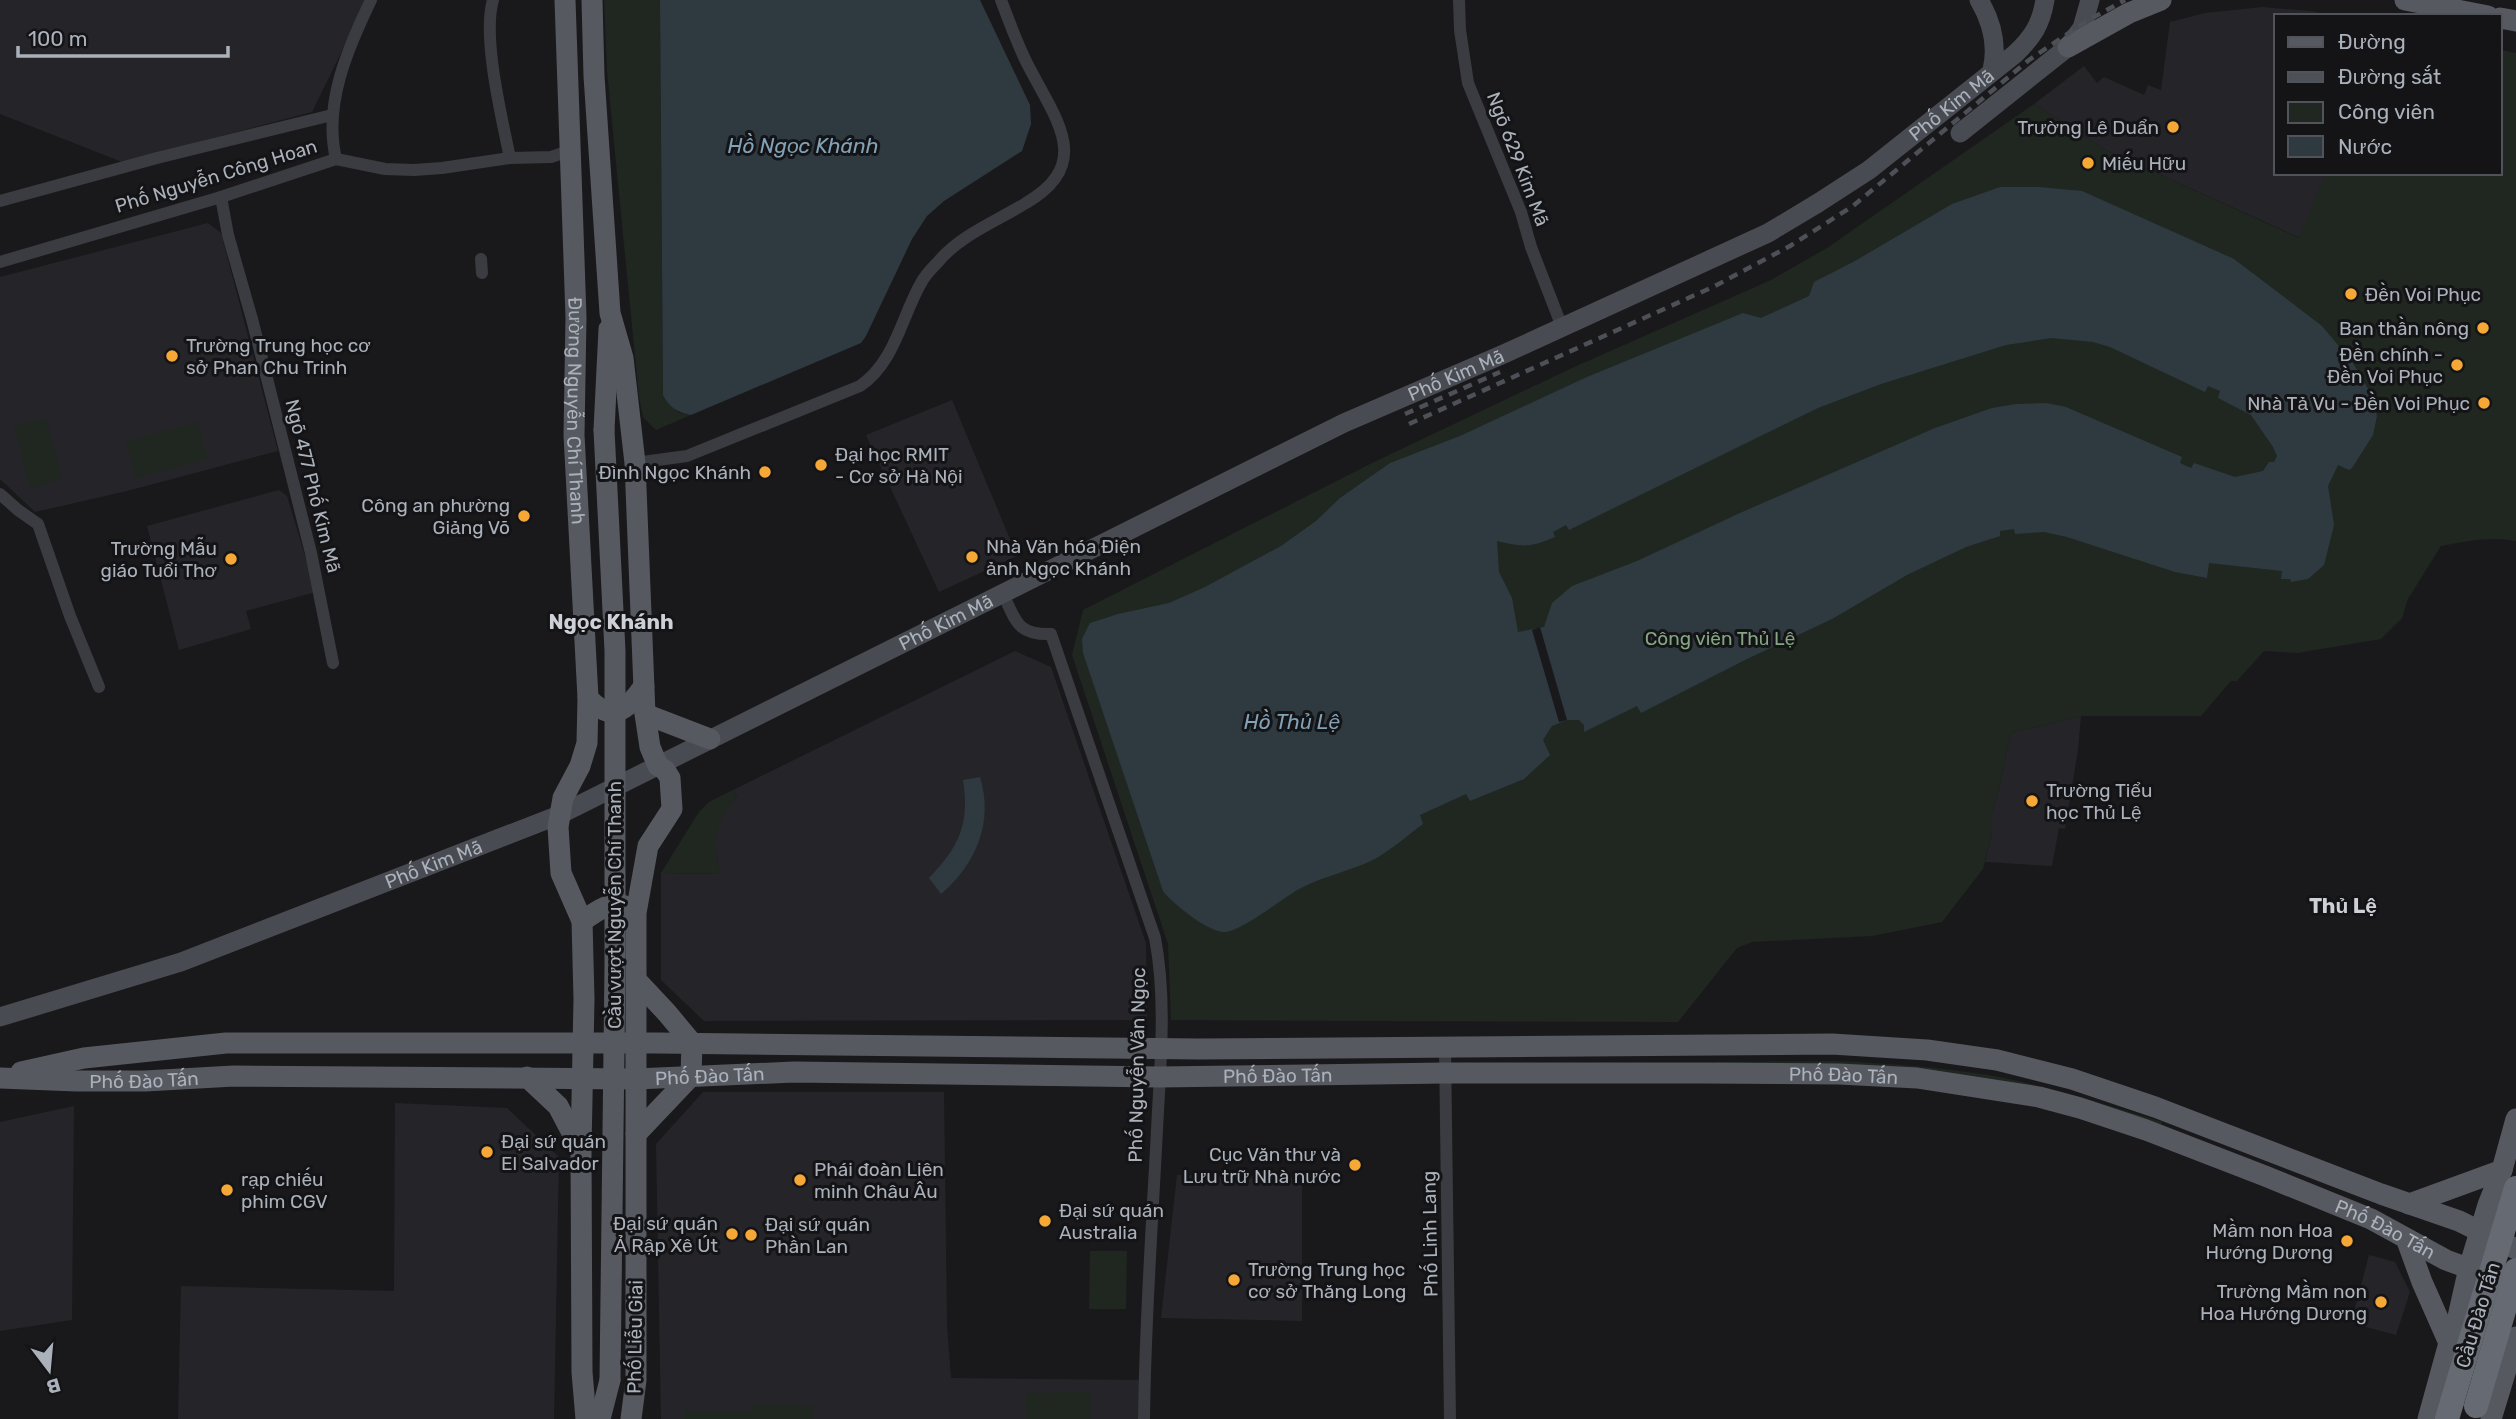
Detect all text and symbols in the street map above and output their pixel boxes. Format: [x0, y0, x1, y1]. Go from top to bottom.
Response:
scale bar [18, 14, 228, 58]
legend [2274, 14, 2502, 175]
text: 100 m [28, 26, 87, 51]
text: Đường [2338, 29, 2406, 54]
street label: Phố Kim Mã [1904, 64, 1999, 146]
text: Đường sắt [2338, 64, 2441, 89]
street label: Ngõ 629 Kim Mã [1482, 89, 1554, 229]
text: Công viên [2338, 99, 2435, 124]
place label: Trường Lê Duẩn [2017, 116, 2159, 139]
marker: Trường Lê Duẩn [2165, 119, 2181, 135]
water label: Hồ Ngọc Khánh [728, 133, 878, 158]
street label: Phố Nguyễn Công Hoan [112, 134, 320, 218]
text: Nước [2338, 134, 2392, 159]
place label: Miếu Hữu [2102, 151, 2186, 175]
marker: Miếu Hữu [2080, 155, 2096, 171]
place label: Đền Voi Phục [2365, 282, 2481, 306]
marker: Đền Voi Phục [2343, 286, 2359, 302]
street label: Đường Nguyễn Chí Thanh [562, 297, 590, 525]
place label: Ban thần nông [2339, 316, 2469, 340]
marker: Ban thần nông [2475, 320, 2491, 336]
place label: Trường Trung học cơ sở Phan Chu Trinh [186, 334, 371, 379]
place label: Đền chính - Đền Voi Phục [2327, 342, 2443, 388]
street label: Phố Kim Mã [1404, 344, 1507, 406]
marker: Trường Trung học cơ sở Phan Chu Trinh [164, 348, 180, 364]
marker: Đền chính - Đền Voi Phục [2449, 357, 2465, 373]
place label: Nhà Tả Vu - Đền Voi Phục [2247, 391, 2470, 415]
marker: Nhà Tả Vu - Đền Voi Phục [2476, 395, 2492, 411]
street label: Ngõ 477 Phố Kim Mã [280, 397, 346, 575]
place label: Đại học RMIT - Cơ sở Hà Nội [835, 443, 963, 488]
marker: Đại học RMIT - Cơ sở Hà Nội [813, 457, 829, 473]
place label: Đình Ngọc Khánh [599, 461, 751, 484]
marker: Đình Ngọc Khánh [757, 464, 773, 480]
place label: Công an phường Giảng Võ [361, 494, 510, 539]
marker: Công an phường Giảng Võ [516, 508, 532, 524]
place label: Nhà Văn hóa Điện ảnh Ngọc Khánh [986, 535, 1141, 580]
place label: Trường Mẫu giáo Tuổi Thơ [101, 536, 217, 582]
marker: Nhà Văn hóa Điện ảnh Ngọc Khánh [964, 549, 980, 565]
marker: Trường Mẫu giáo Tuổi Thơ [223, 551, 239, 567]
street label: Phố Kim Mã [895, 589, 997, 655]
district label: Ngọc Khánh [548, 609, 674, 634]
park label: Công viên Thủ Lệ [1645, 627, 1795, 650]
water label: Hồ Thủ Lệ [1244, 709, 1340, 734]
place label: Trường Tiểu học Thủ Lệ [2046, 779, 2152, 824]
street label: Cầu vượt Nguyễn Chí Thanh [602, 781, 626, 1029]
marker: Trường Tiểu học Thủ Lệ [2024, 793, 2040, 809]
street label: Phố Kim Mã [381, 835, 485, 893]
district label: Thủ Lệ [2309, 893, 2377, 918]
street label: Phố Nguyễn Văn Ngọc [1124, 967, 1150, 1163]
street label: Phố Đào Tấn [655, 1062, 765, 1090]
street label: Phố Đào Tấn [1789, 1062, 1899, 1089]
street label: Phố Đào Tấn [1223, 1063, 1332, 1088]
street label: Phố Đào Tấn [89, 1067, 199, 1093]
place label: Đại sứ quán El Salvador [501, 1130, 606, 1175]
place label: Cục Văn thư và Lưu trữ Nhà nước [1183, 1143, 1341, 1188]
marker: Đại sứ quán El Salvador [479, 1144, 495, 1160]
marker: Cục Văn thư và Lưu trữ Nhà nước [1347, 1157, 1363, 1173]
place label: Phái đoàn Liên minh Châu Âu [814, 1158, 944, 1203]
place label: rạp chiếu phim CGV [241, 1167, 328, 1213]
street label: Phố Linh Lang [1417, 1171, 1443, 1297]
marker: Phái đoàn Liên minh Châu Âu [792, 1172, 808, 1188]
marker: rạp chiếu phim CGV [219, 1182, 235, 1198]
street label: Phố Đào Tấn [2332, 1194, 2439, 1264]
place label: Đại sứ quán Australia [1059, 1199, 1164, 1244]
place label: Đại sứ quán Ả Rập Xê Út [613, 1212, 719, 1257]
place label: Đại sứ quán Phần Lan [765, 1213, 870, 1258]
marker: Đại sứ quán Australia [1037, 1213, 1053, 1229]
place label: Mầm non Hoa Hướng Dương [2206, 1218, 2333, 1264]
marker: Đại sứ quán Ả Rập Xê Út [724, 1226, 740, 1242]
marker: Đại sứ quán Phần Lan [743, 1227, 759, 1243]
marker: Mầm non Hoa Hướng Dương [2339, 1233, 2355, 1249]
place label: Trường Trung học cơ sở Thăng Long [1248, 1258, 1406, 1303]
street label: Cầu Đào Tấn [2451, 1259, 2505, 1371]
marker: Trường Trung học cơ sở Thăng Long [1226, 1272, 1242, 1288]
place label: Trường Mầm non Hoa Hướng Dương [2200, 1279, 2367, 1325]
street label: Phố Liễu Giai [622, 1280, 647, 1394]
marker: Trường Mầm non Hoa Hướng Dương [2373, 1294, 2389, 1310]
north arrow [14, 1335, 84, 1405]
text: B [44, 1373, 63, 1399]

